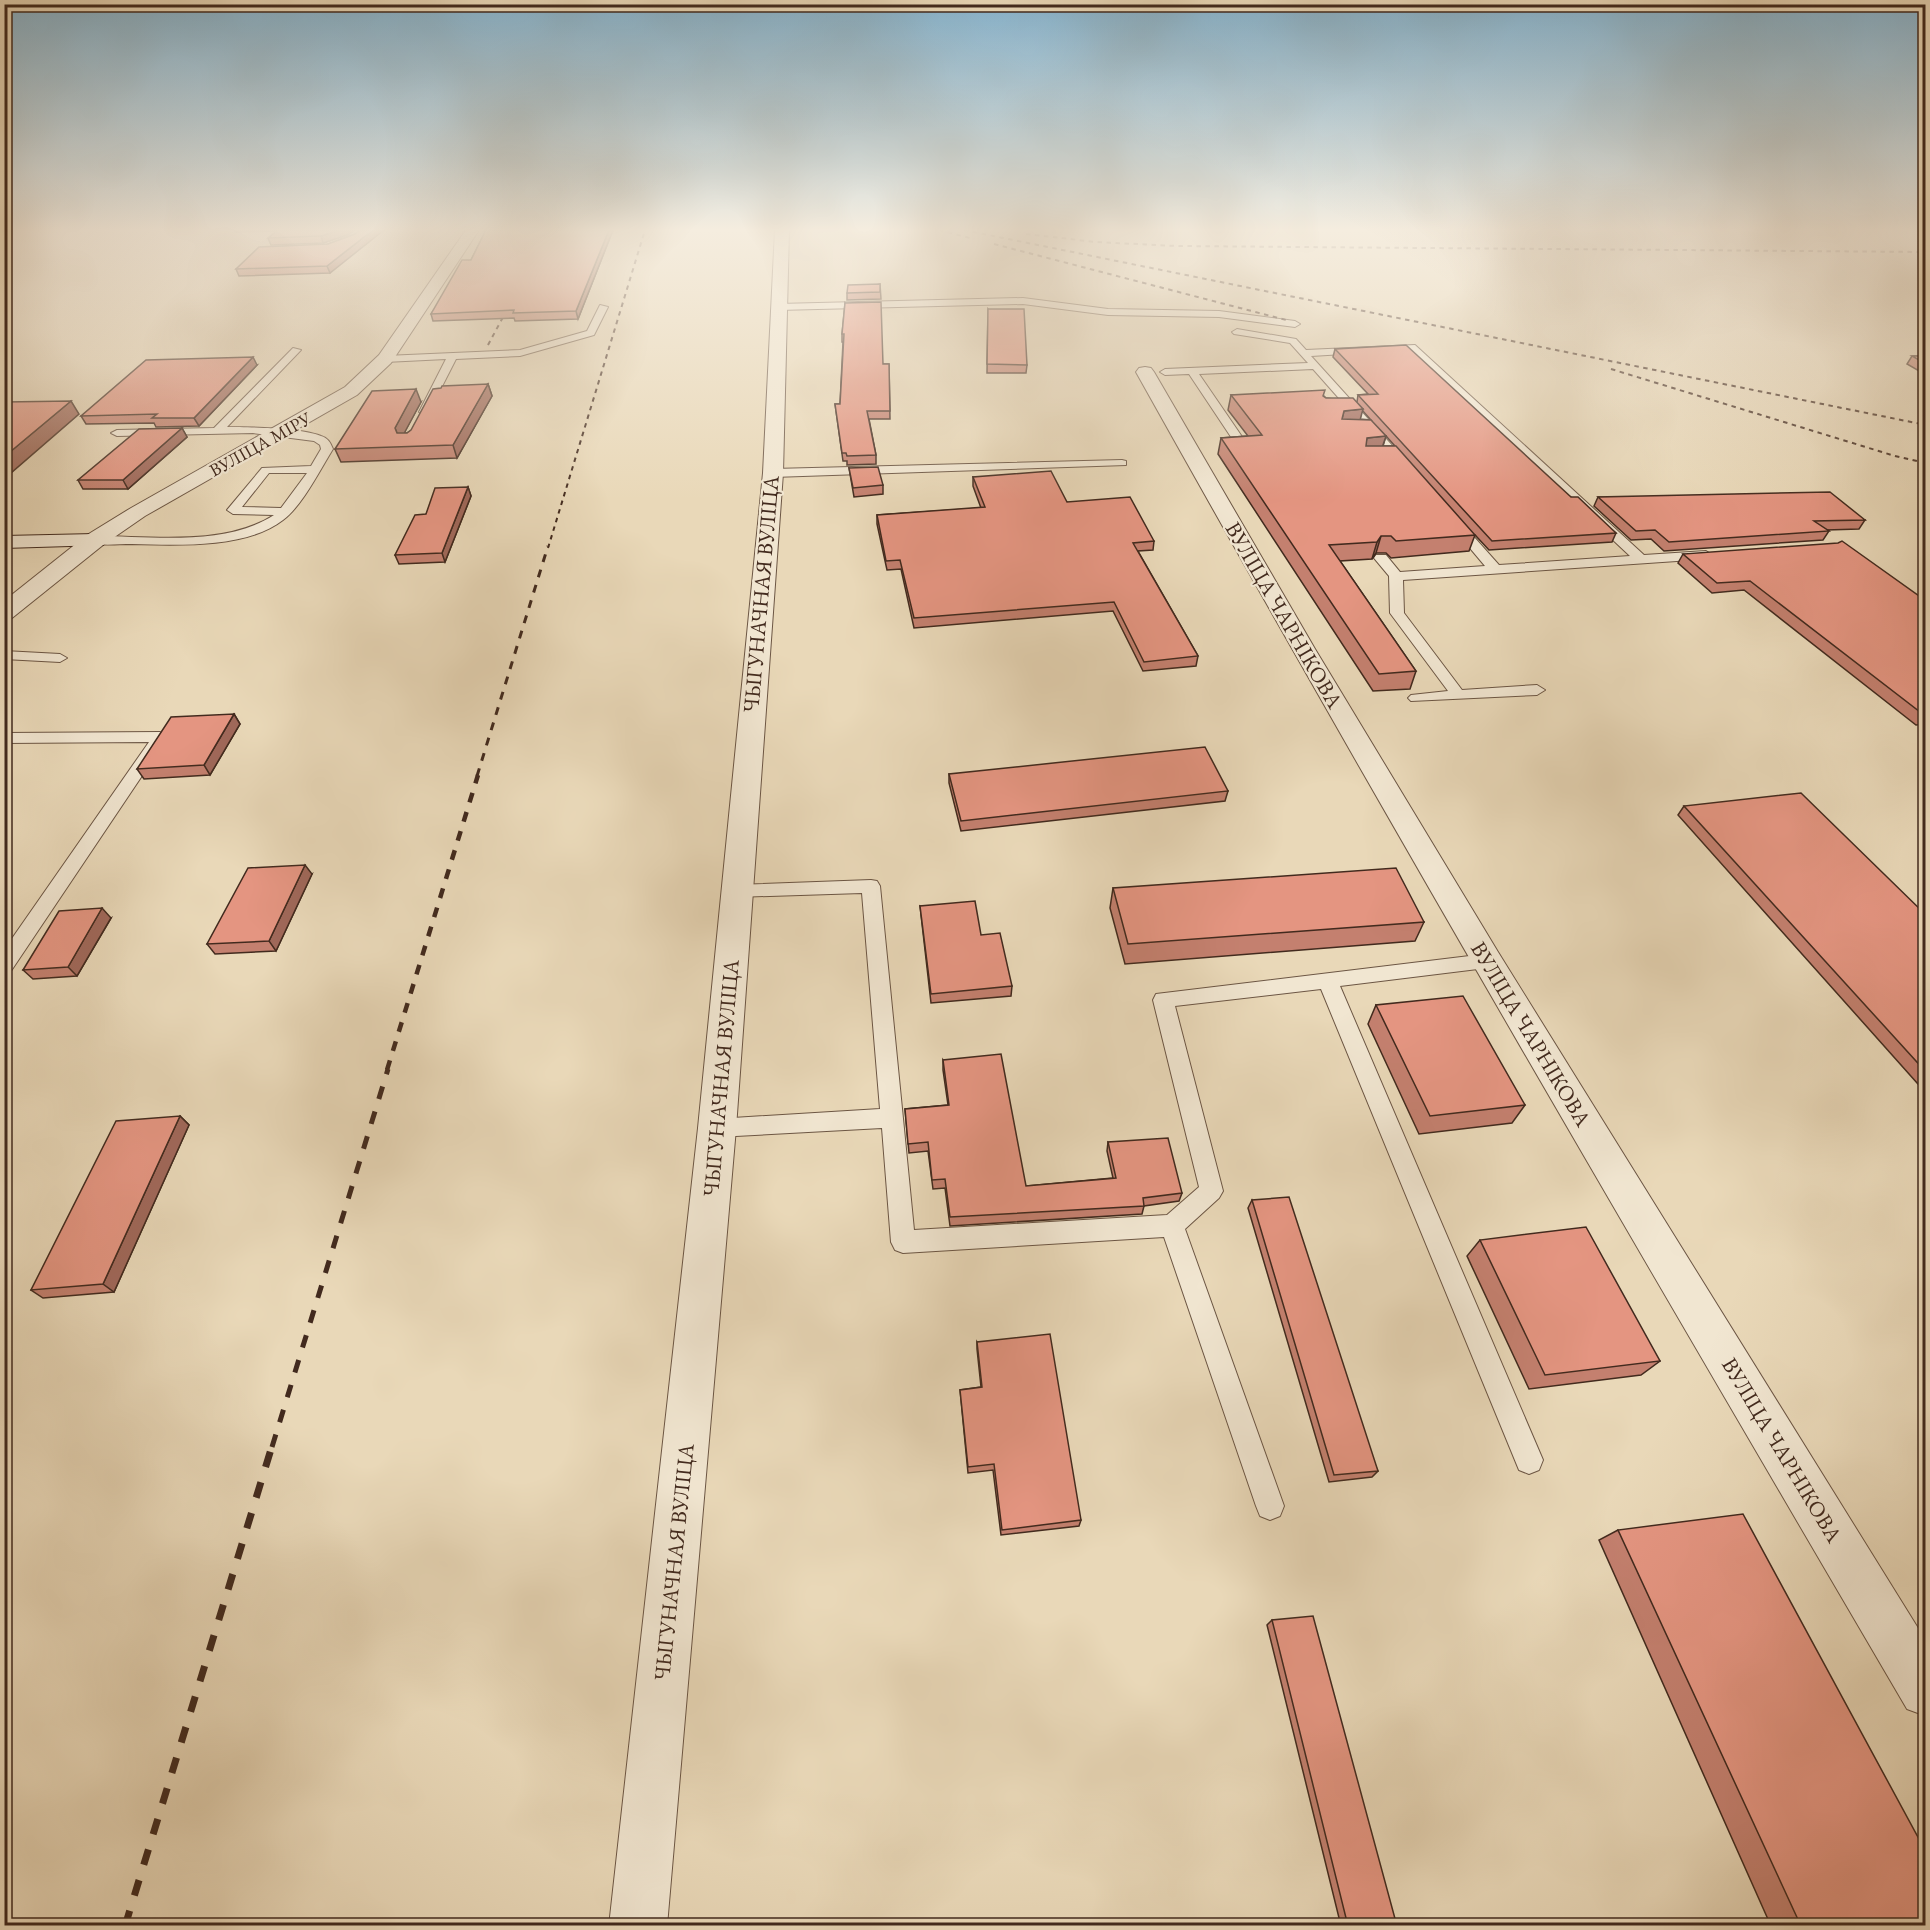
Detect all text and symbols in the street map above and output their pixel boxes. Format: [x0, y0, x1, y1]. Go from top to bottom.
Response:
street label: ВУЛІЦА МІРУ [205, 406, 316, 481]
street label: ЧЫГУНАЧНАЯ ВУЛІЦА [736, 473, 786, 714]
street label: ВУЛІЦА ЧАРНІКОВА [1219, 516, 1350, 714]
street label: ВУЛІЦА ЧАРНІКОВА [1464, 936, 1598, 1133]
street label: ЧЫГУНАЧНАЯ ВУЛІЦА [696, 957, 746, 1198]
street label: ВУЛІЦА ЧАРНІКОВА [1715, 1352, 1849, 1549]
street label: ЧЫГУНАЧНАЯ ВУЛІЦА [647, 1441, 701, 1682]

